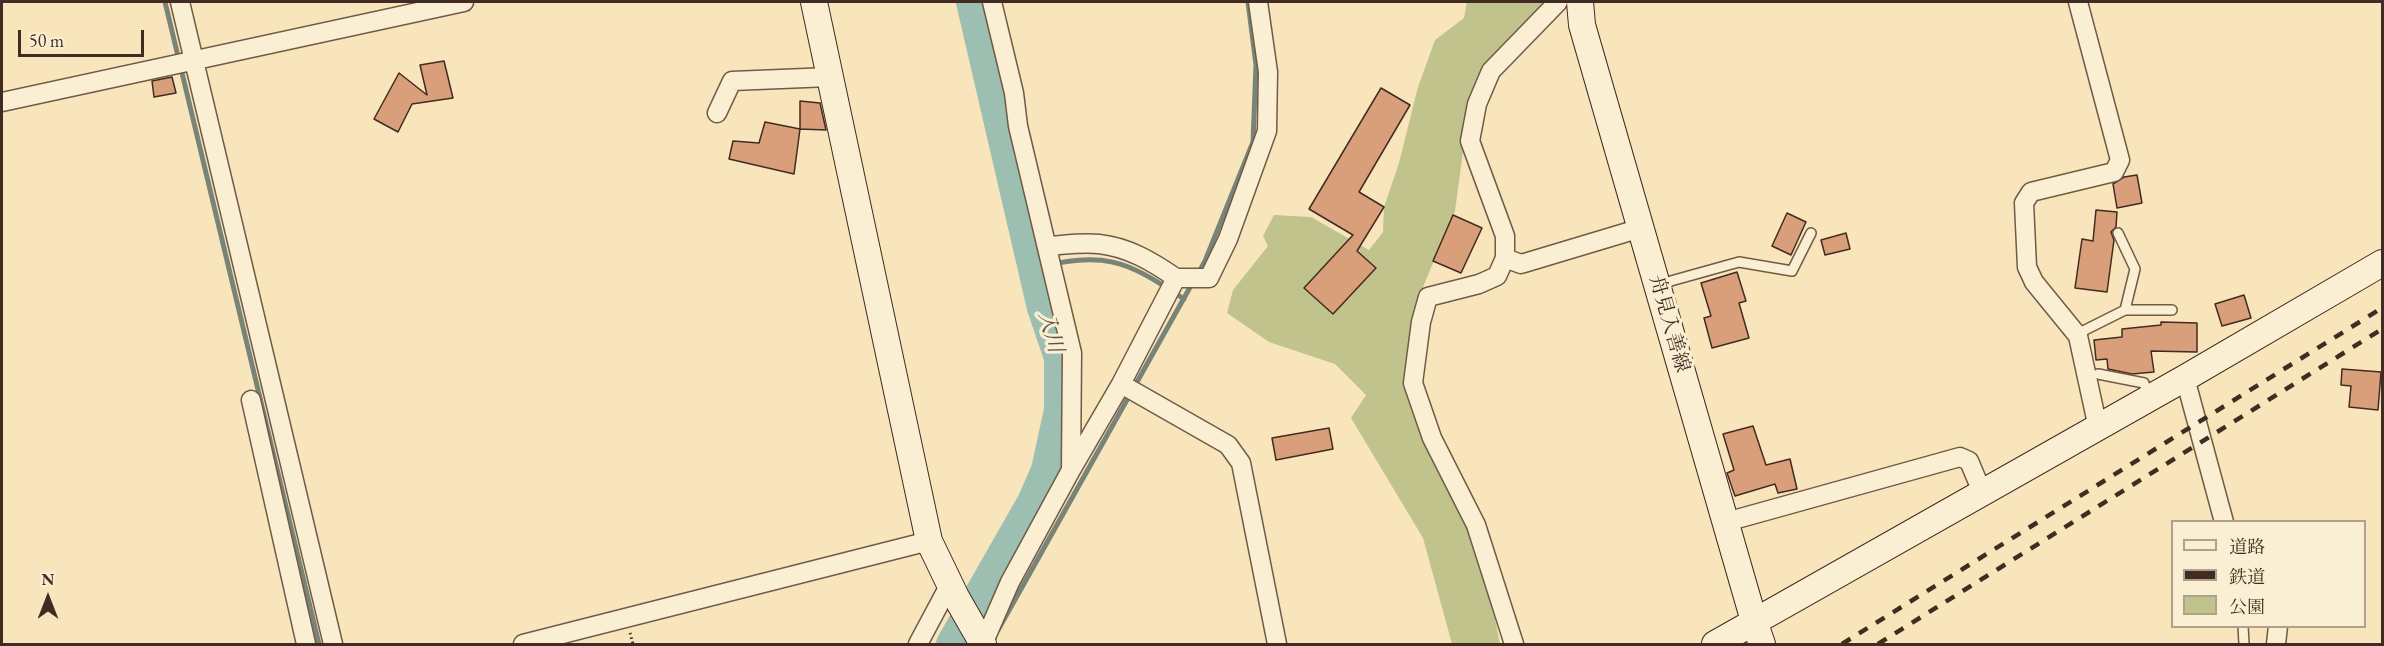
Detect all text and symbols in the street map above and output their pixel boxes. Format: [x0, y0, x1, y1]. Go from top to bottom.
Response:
scale bar [21, 18, 147, 56]
text: 50 m [29, 29, 64, 52]
street label: 舟見入善線 [1644, 273, 1694, 375]
water label: 入川 [1032, 308, 1068, 356]
legend [2171, 520, 2366, 628]
text: 道路 [2229, 535, 2265, 558]
text: 鉄道 [2229, 565, 2265, 588]
north arrow [18, 568, 78, 628]
text: N [42, 569, 54, 590]
text: 公園 [2229, 595, 2265, 618]

